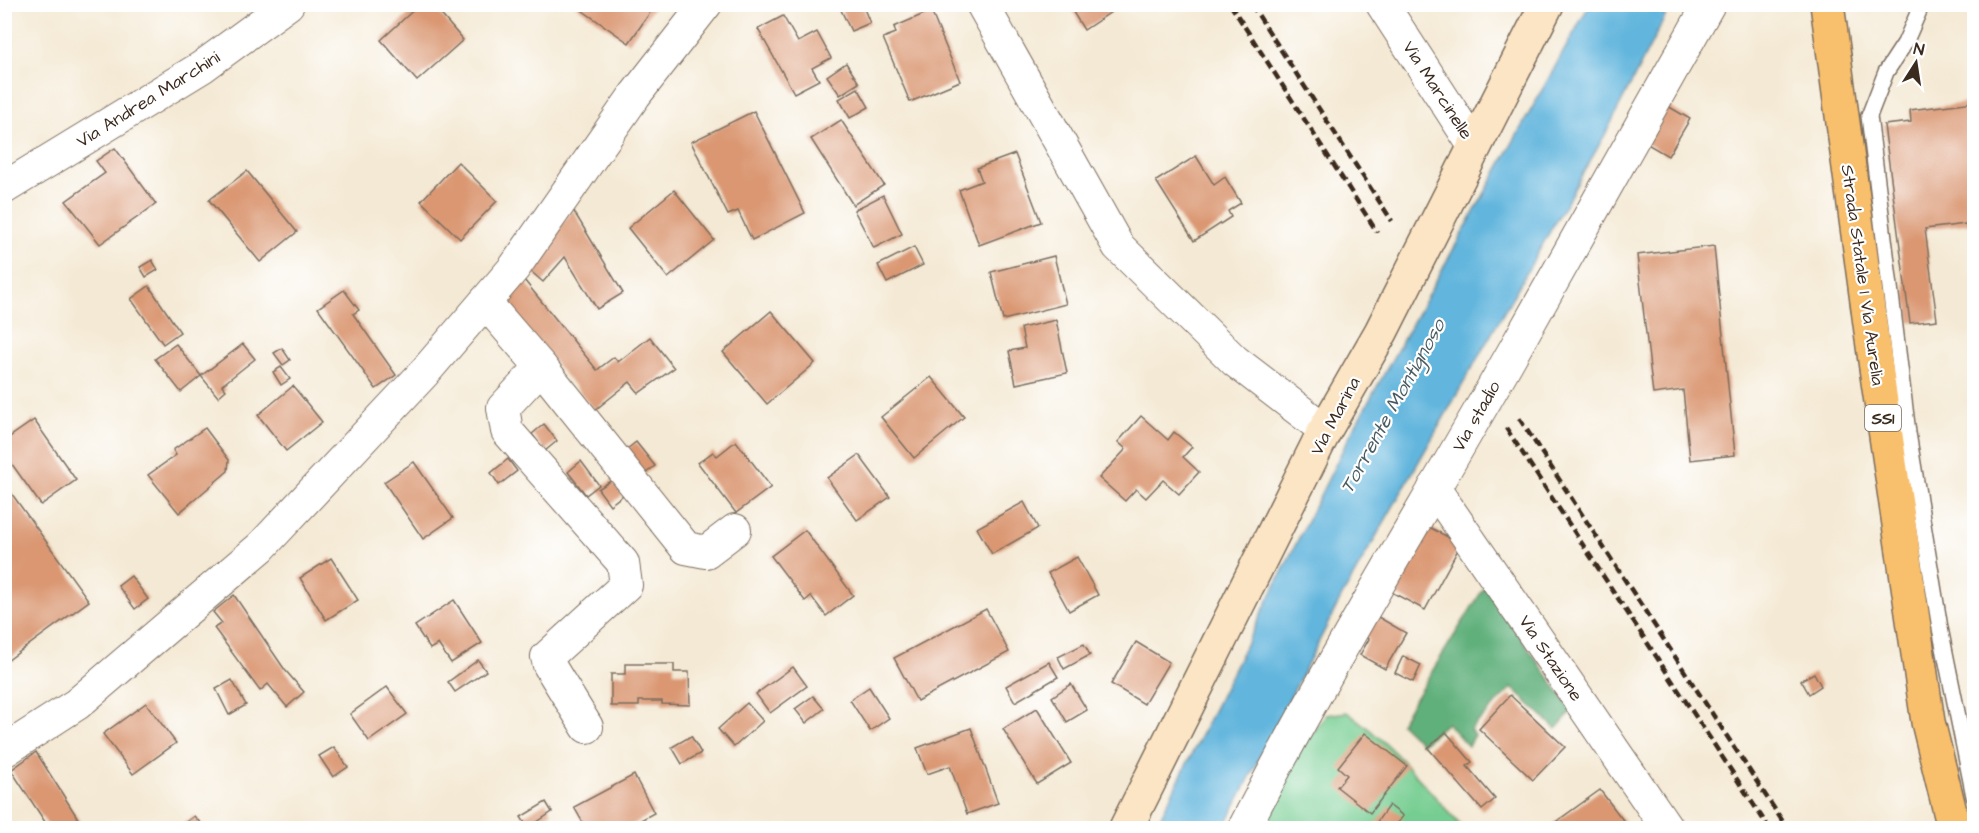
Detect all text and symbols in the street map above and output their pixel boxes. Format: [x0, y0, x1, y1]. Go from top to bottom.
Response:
north arrow [1886, 33, 1946, 93]
street label: Via Marcinelle [1396, 36, 1479, 145]
text: N [1912, 38, 1926, 61]
street label: Via Andrea Marchini [72, 45, 225, 154]
street label: Strada Statale 1 Via Aurelia [1835, 163, 1890, 387]
water label: Torrente Montignoso [1333, 313, 1454, 499]
street label: Via Marina [1304, 373, 1366, 460]
street label: Via stadio [1446, 376, 1507, 456]
road number: SS1 [1865, 405, 1901, 431]
street label: Via Stazione [1513, 610, 1589, 706]

